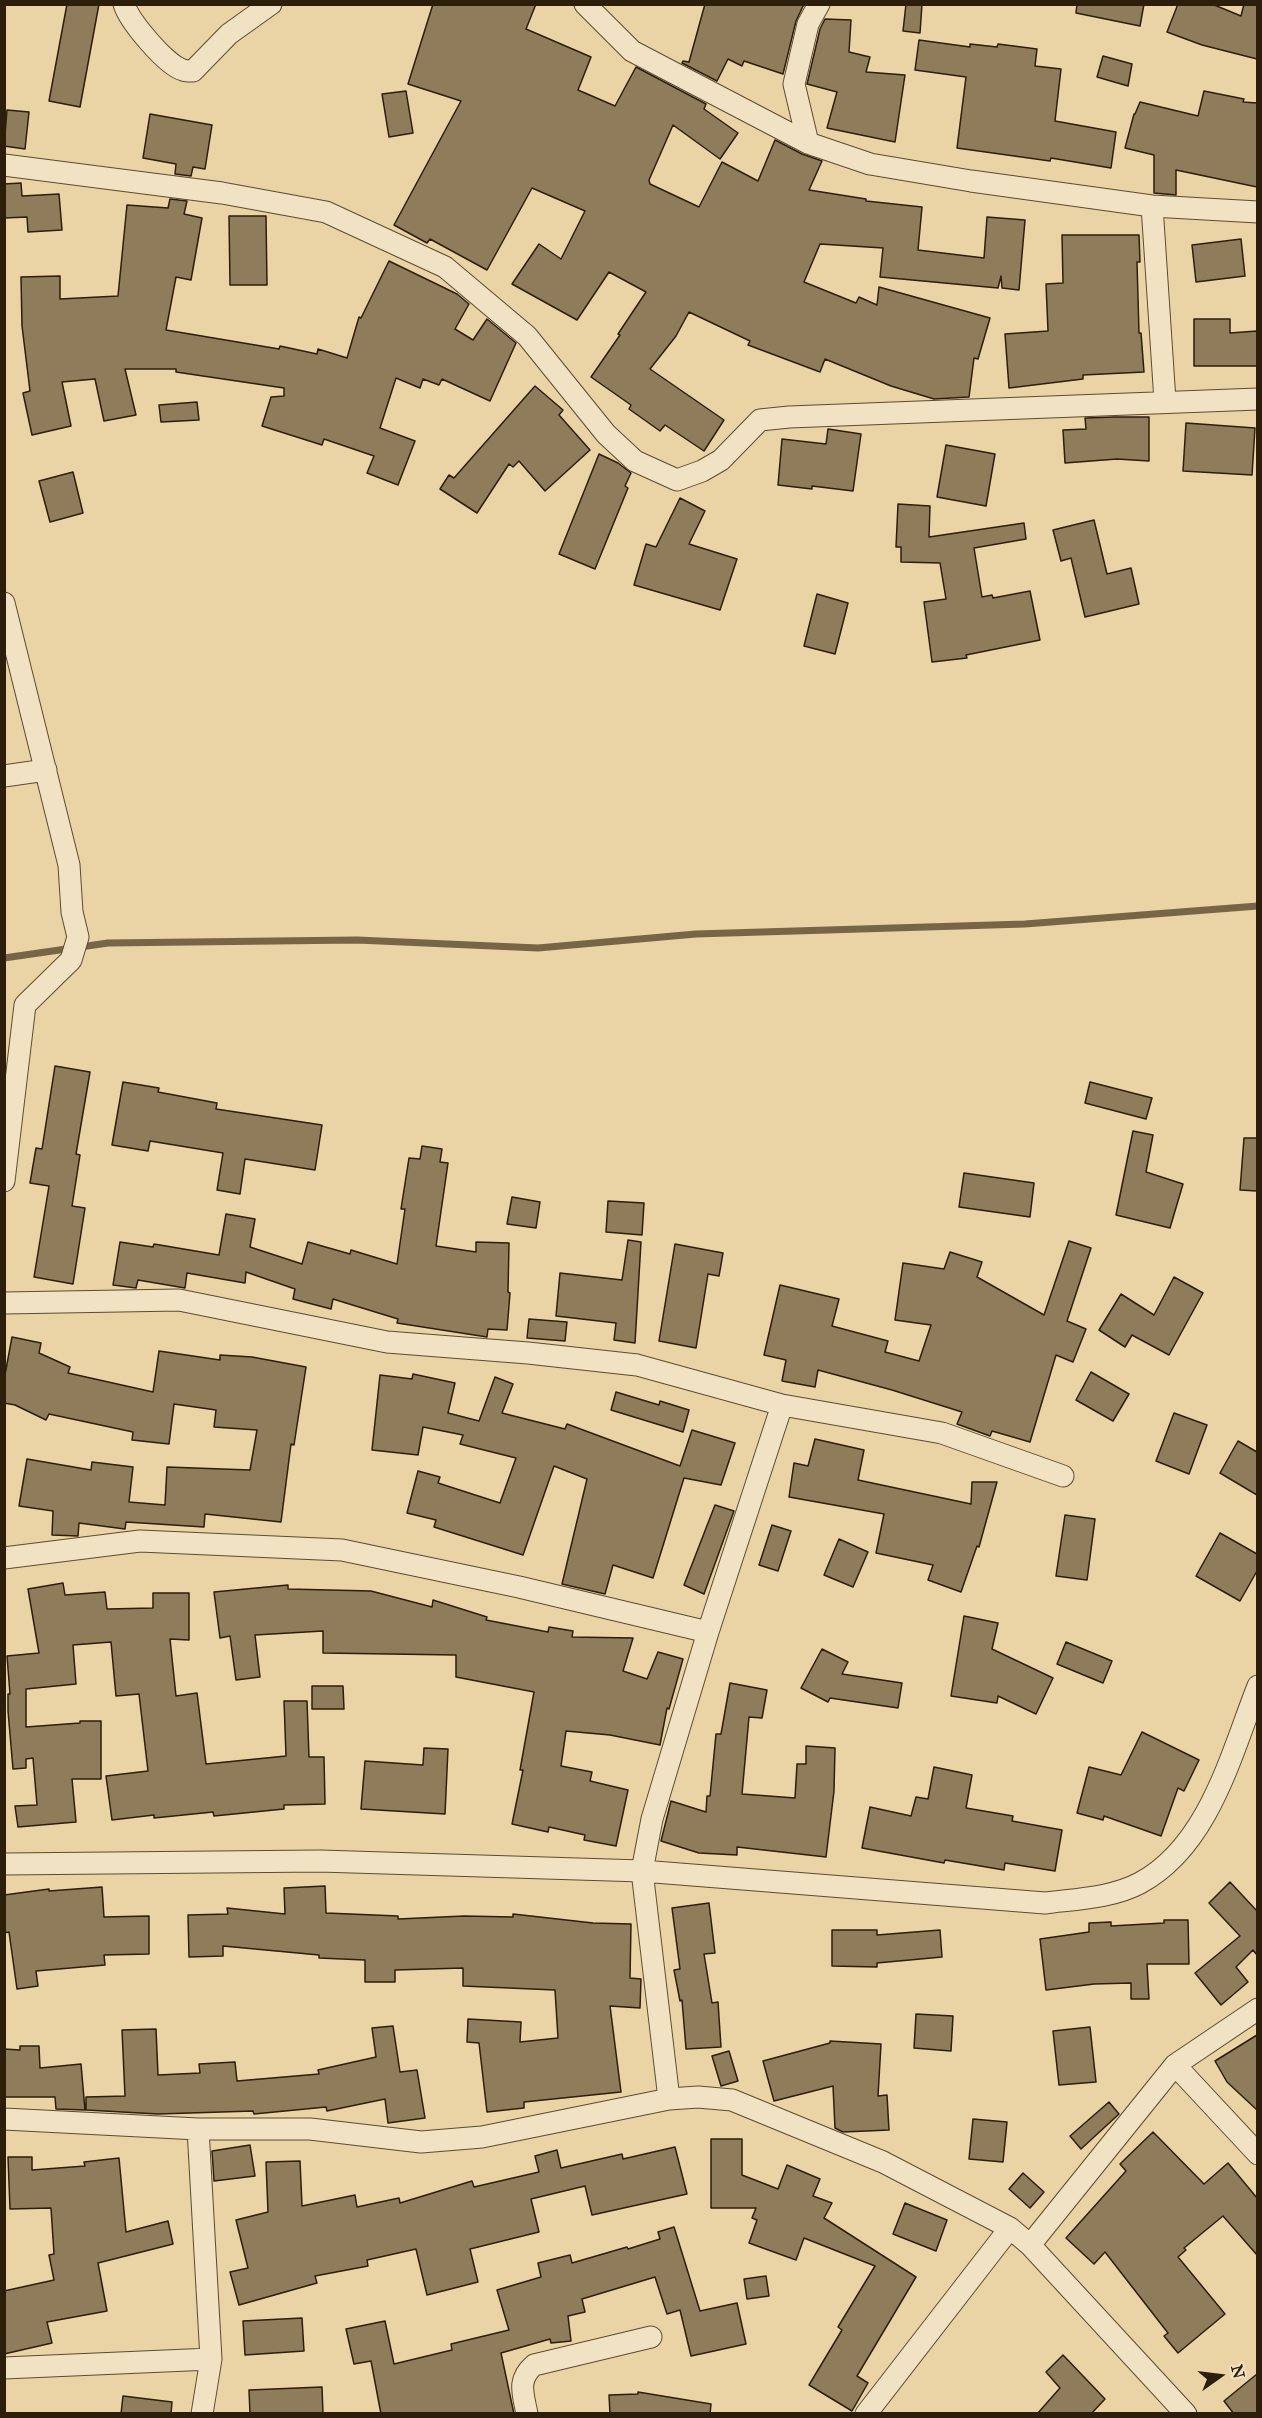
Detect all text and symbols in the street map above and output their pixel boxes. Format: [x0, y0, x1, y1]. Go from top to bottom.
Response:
north arrow [1190, 2346, 1250, 2406]
text: N [1227, 2363, 1249, 2380]

